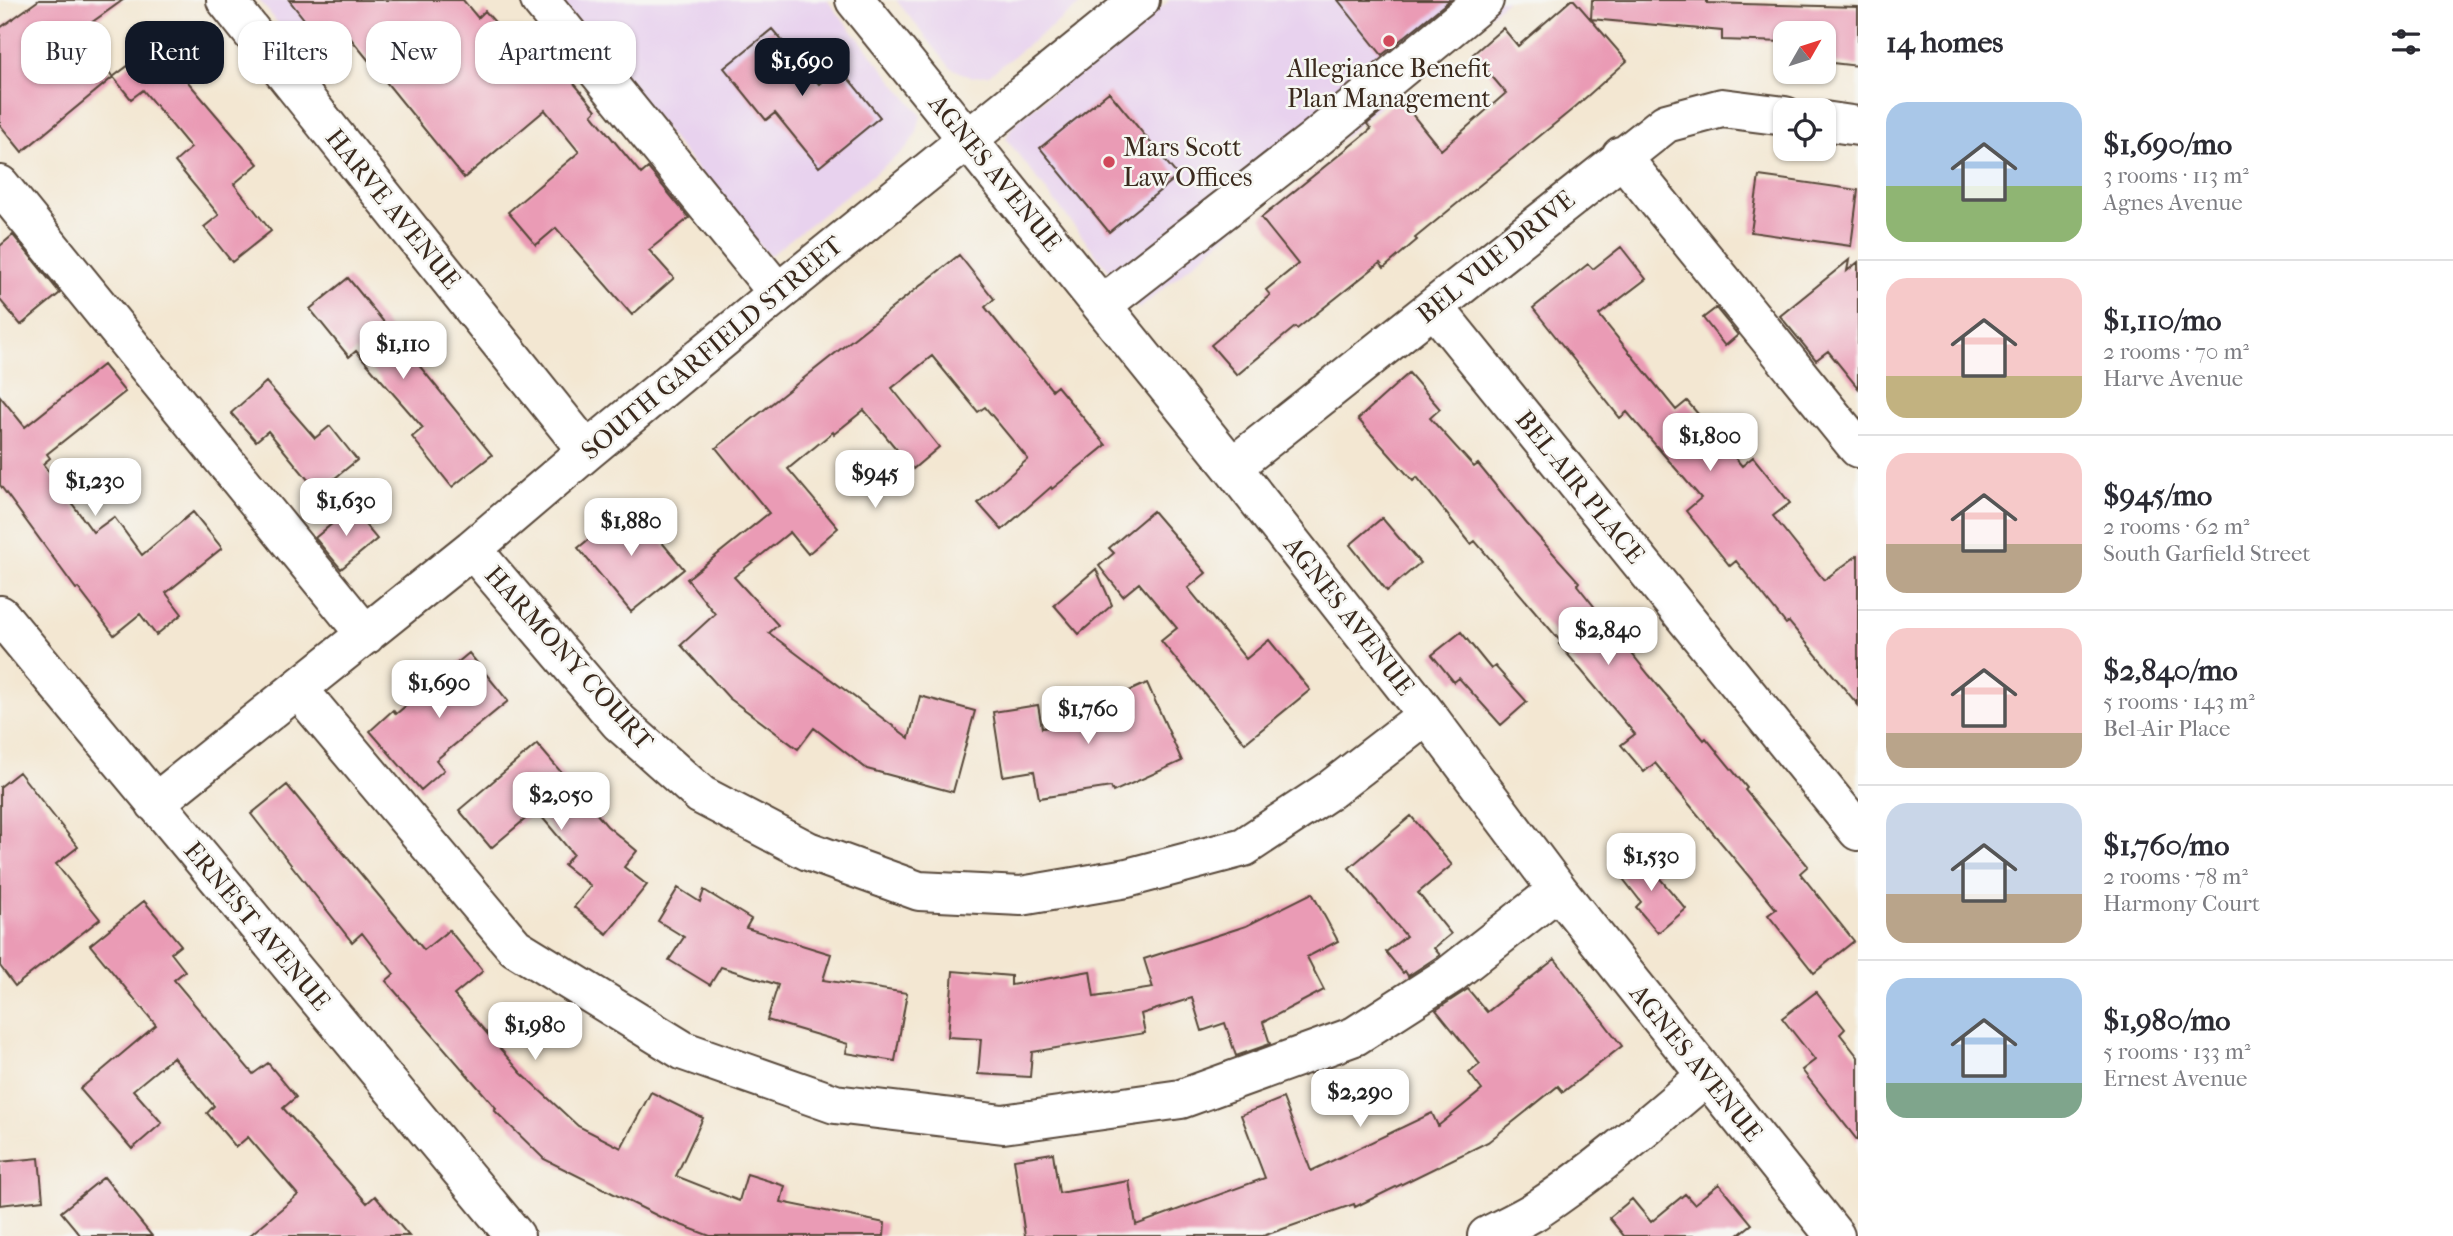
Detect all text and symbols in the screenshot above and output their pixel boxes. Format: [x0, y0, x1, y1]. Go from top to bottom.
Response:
chip: Buy [21, 21, 111, 84]
chip: Rent [125, 21, 224, 84]
chip: Filters [238, 21, 352, 84]
chip: New [366, 21, 461, 84]
chip: Apartment [475, 21, 636, 84]
north arrow [1773, 21, 1836, 84]
map controls [1773, 21, 1836, 161]
icon: filters [2387, 23, 2425, 61]
text: 14 homes [1886, 25, 2003, 60]
marker: Allegiance Benefit Plan Management [1381, 33, 1397, 49]
pin: $1,690 [745, 38, 859, 98]
text: $1,690 [771, 47, 833, 74]
place label: Allegiance Benefit Plan Management [1286, 53, 1492, 114]
street label: AGNES AVENUE [922, 87, 1068, 258]
button: locate [1773, 98, 1836, 161]
street label: HARVE AVENUE [319, 123, 467, 295]
text: $1,690/mo [2103, 127, 2232, 162]
icon: home [1942, 130, 2026, 214]
place label: Mars Scott Law Offices [1123, 132, 1252, 193]
marker: Mars Scott Law Offices [1101, 154, 1117, 170]
text: 3 rooms · 113 m² [2103, 162, 2249, 189]
street label: BEL VUE DRIVE [1411, 184, 1581, 330]
text: Agnes Avenue [2103, 189, 2243, 216]
street label: SOUTH GARFIELD STREET [575, 229, 849, 466]
text: $1,110/mo [2103, 303, 2222, 338]
icon: home [1942, 306, 2026, 390]
pin: $1,110 [346, 322, 460, 381]
text: $1,110 [376, 330, 430, 357]
text: 2 rooms · 70 m² [2103, 338, 2249, 365]
text: Harve Avenue [2103, 365, 2243, 392]
street label: BEL-AIR PLACE [1509, 404, 1651, 570]
pin: $1,800 [1653, 414, 1767, 473]
text: $1,800 [1679, 422, 1741, 449]
pin: $945 [834, 450, 916, 510]
pin: $1,230 [38, 458, 152, 518]
text: $945 [851, 459, 899, 486]
text: $1,230 [65, 467, 125, 494]
pin: $1,630 [289, 478, 403, 538]
text: $945/mo [2103, 478, 2212, 513]
icon: home [1942, 481, 2026, 565]
text: $1,630 [316, 487, 376, 514]
pin: $1,880 [574, 498, 688, 558]
text: $1,880 [600, 507, 662, 534]
text: 2 rooms · 62 m² [2103, 513, 2250, 540]
street label: AGNES AVENUE [1277, 530, 1421, 702]
text: South Garfield Street [2103, 540, 2310, 567]
street label: HARMONY COURT [478, 560, 660, 757]
pin: $2,840 [1551, 608, 1665, 667]
text: $2,840 [1575, 616, 1641, 643]
text: $2,840/mo [2103, 653, 2238, 688]
icon: home [1942, 656, 2026, 740]
pin: $1,690 [382, 660, 496, 720]
text: $1,690 [408, 669, 470, 696]
pin: $1,760 [1031, 686, 1145, 746]
text: 5 rooms · 143 m² [2103, 688, 2255, 715]
text: $1,760 [1058, 695, 1118, 722]
text: Bel-Air Place [2103, 715, 2230, 742]
pin: $2,050 [504, 772, 618, 832]
text: $2,050 [529, 781, 593, 808]
text: $1,760/mo [2103, 828, 2229, 863]
icon: home [1942, 831, 2026, 915]
pin: $1,530 [1594, 834, 1708, 893]
street label: ERNEST AVENUE [177, 835, 337, 1017]
text: $1,530 [1623, 842, 1679, 869]
text: 2 rooms · 78 m² [2103, 863, 2248, 890]
text: Harmony Court [2103, 890, 2260, 917]
street label: AGNES AVENUE [1623, 977, 1769, 1148]
pin: $1,980 [478, 1002, 592, 1062]
text: $1,980/mo [2103, 1003, 2231, 1038]
icon: home [1942, 1006, 2026, 1090]
text: $1,980 [504, 1011, 566, 1038]
text: 5 rooms · 133 m² [2103, 1038, 2250, 1065]
text: Ernest Avenue [2103, 1065, 2247, 1092]
pin: $2,290 [1303, 1070, 1417, 1129]
text: $2,290 [1327, 1078, 1393, 1105]

